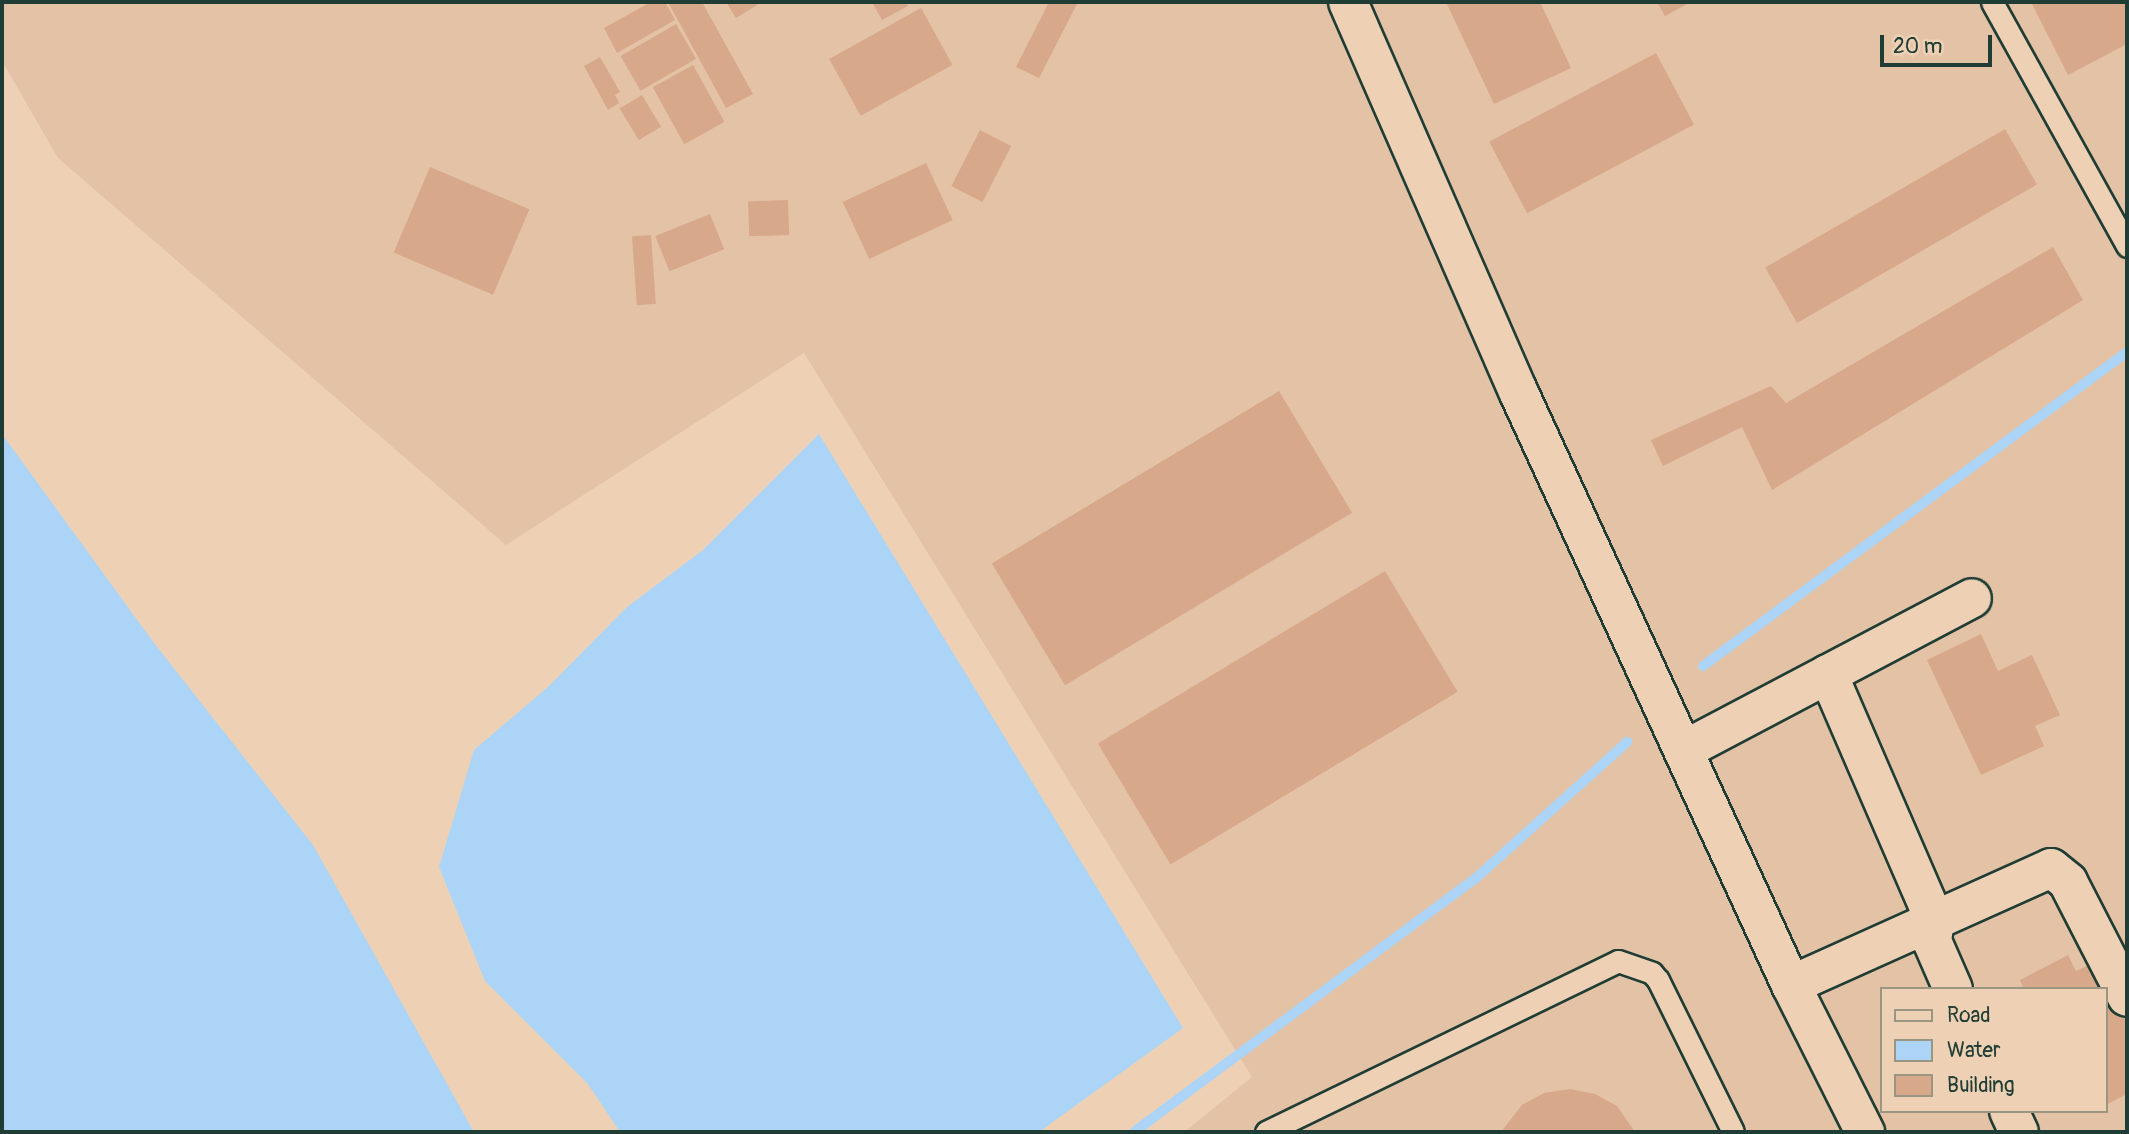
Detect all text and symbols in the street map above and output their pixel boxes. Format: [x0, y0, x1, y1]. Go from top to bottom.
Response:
scale bar [1884, 21, 1996, 65]
text: 20 m [1893, 33, 1942, 60]
legend [1881, 987, 2108, 1113]
text: Road [1947, 1002, 1991, 1029]
text: Water [1947, 1037, 2000, 1064]
text: Building [1947, 1072, 2014, 1099]

